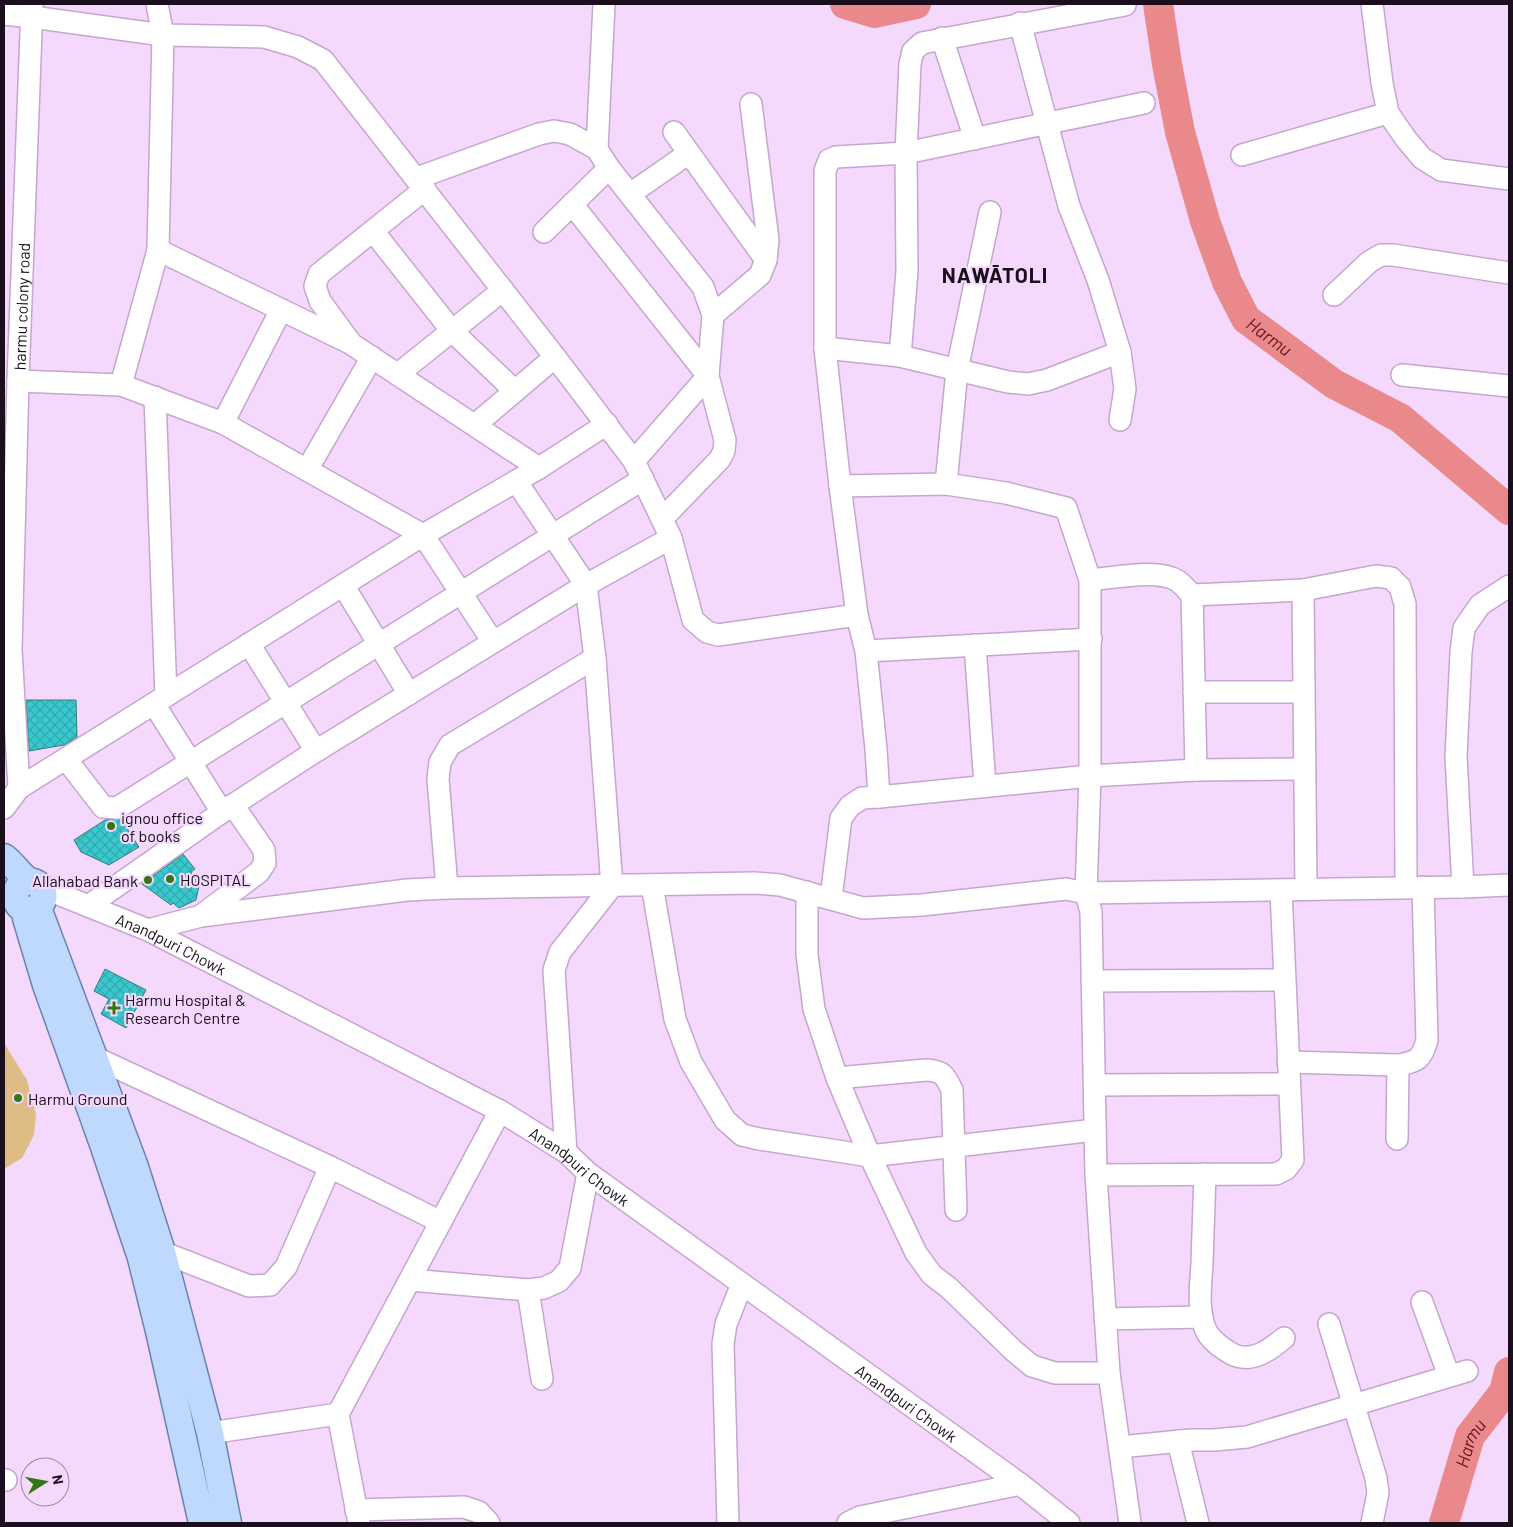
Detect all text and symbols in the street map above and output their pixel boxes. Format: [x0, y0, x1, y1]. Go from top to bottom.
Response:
street label: harmu colony road [9, 242, 33, 370]
district label: NAWĀTOLI [942, 262, 1048, 287]
water label: Harmu [1242, 312, 1297, 360]
place label: ignou office of books [121, 808, 203, 845]
marker: ignou office of books [105, 820, 117, 832]
place label: HOSPITAL [180, 870, 250, 889]
place label: Allahabad Bank [32, 871, 138, 890]
marker: HOSPITAL [164, 873, 176, 885]
marker: Allahabad Bank [142, 874, 154, 886]
street label: Anandpuri Chowk [113, 909, 230, 978]
place label: Harmu Hospital & Research Centre [125, 990, 246, 1027]
marker: Harmu Hospital & Research Centre [107, 1001, 121, 1015]
place label: Harmu Ground [28, 1089, 128, 1108]
marker: Harmu Ground [12, 1092, 24, 1104]
street label: Anandpuri Chowk [526, 1122, 633, 1209]
street label: Anandpuri Chowk [852, 1360, 961, 1445]
water label: Harmu [1450, 1414, 1490, 1470]
north arrow [20, 1457, 70, 1507]
text: N [49, 1473, 67, 1486]

